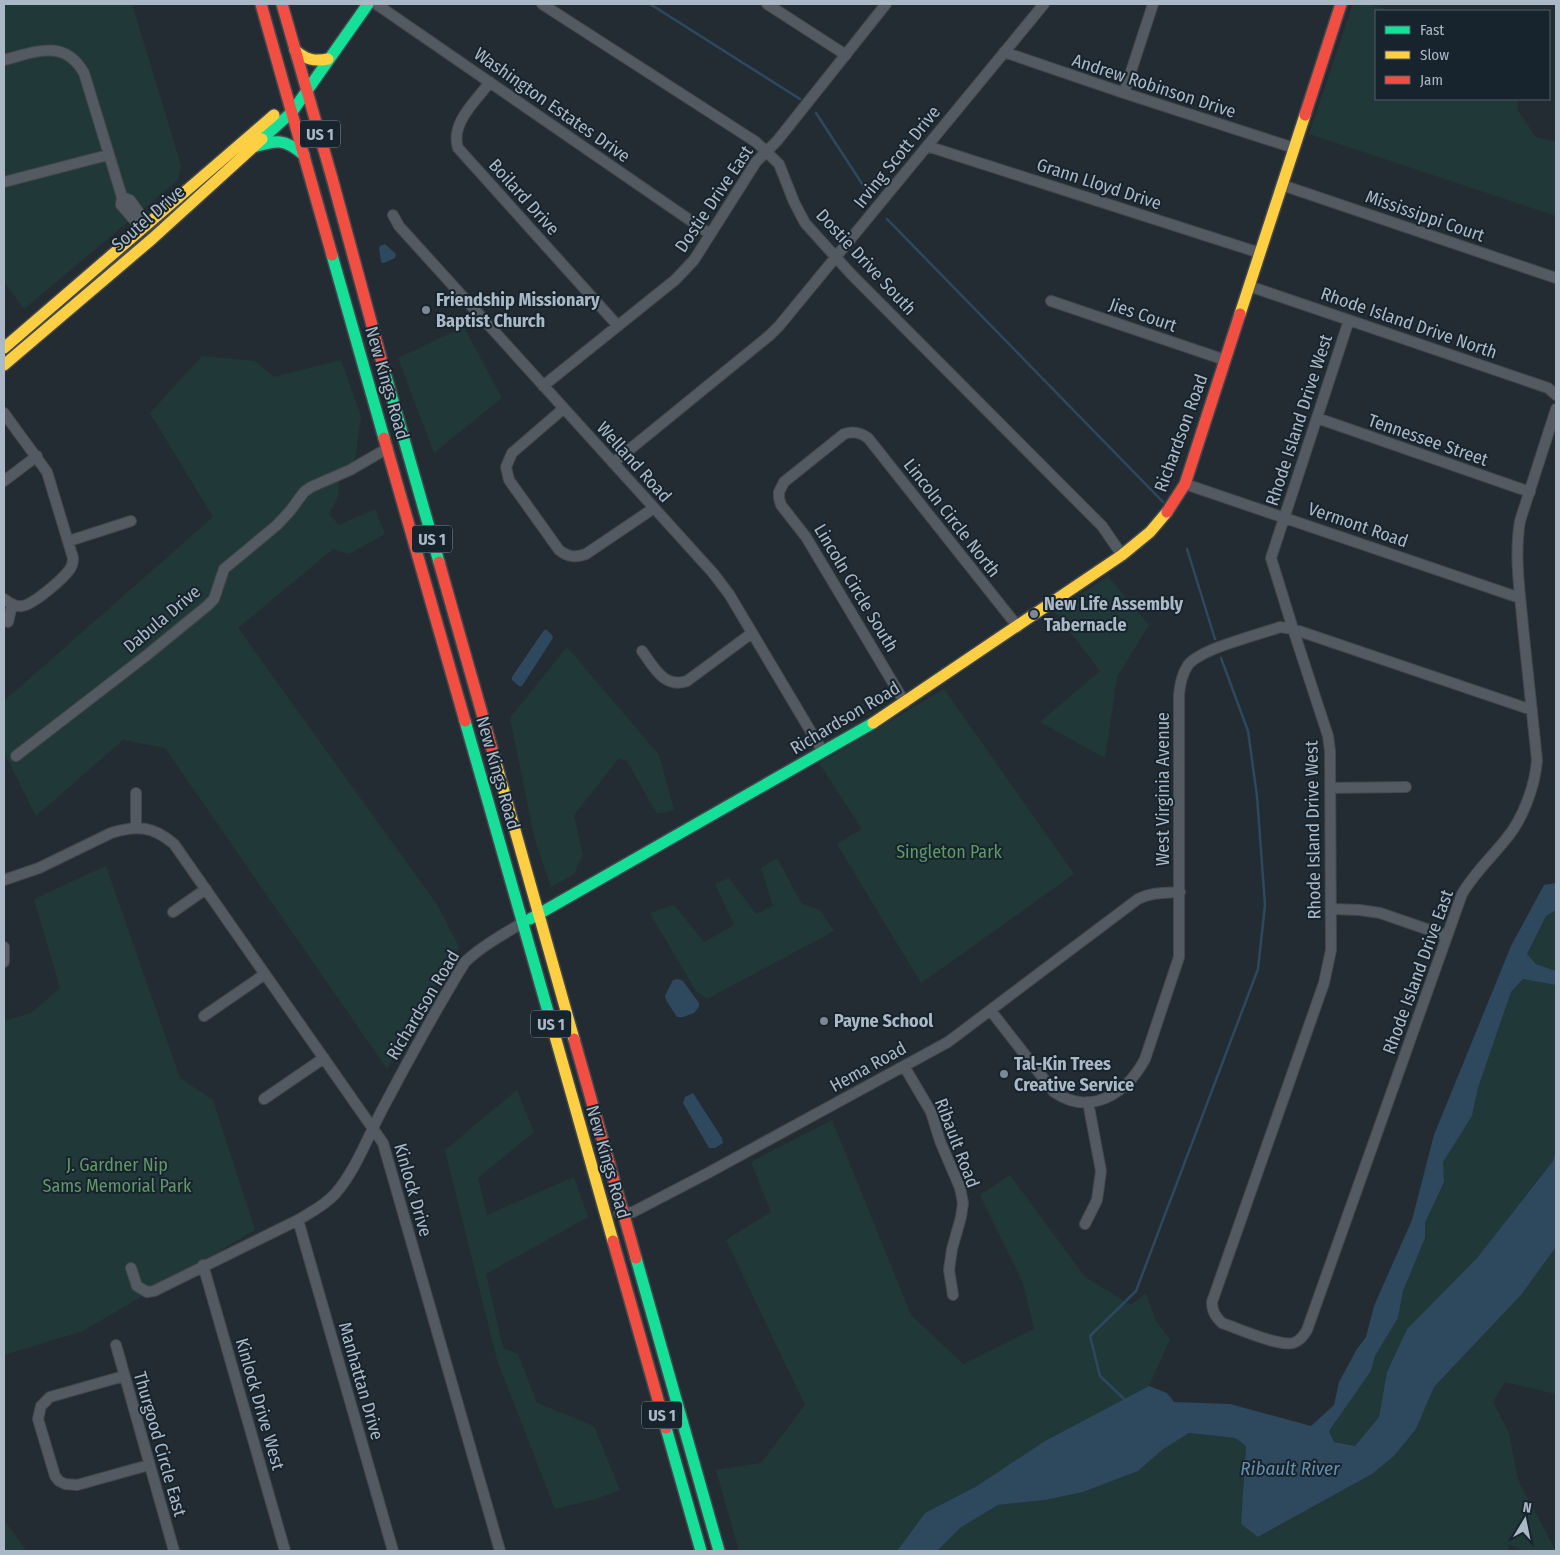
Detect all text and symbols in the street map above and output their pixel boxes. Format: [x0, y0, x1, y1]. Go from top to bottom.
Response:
legend [1375, 10, 1550, 100]
text: Fast [1420, 21, 1444, 39]
street label: Washington Estates Drive [470, 43, 634, 167]
text: Slow [1420, 46, 1449, 64]
street label: Andrew Robinson Drive [1069, 49, 1239, 123]
text: Jam [1420, 71, 1443, 89]
street label: Irving Scott Drive [849, 101, 945, 213]
road number: US 1 [300, 120, 340, 148]
street label: Dostie Drive East [670, 141, 758, 257]
street label: Grann Lloyd Drive [1034, 153, 1164, 215]
street label: Boilard Drive [484, 154, 564, 240]
street label: Soutel Drive [107, 180, 189, 256]
street label: Mississippi Court [1363, 185, 1488, 247]
street label: Dostie Drive South [811, 205, 921, 319]
street label: Rhode Island Drive North [1318, 282, 1500, 364]
place label: Friendship Missionary Baptist Church [436, 289, 600, 332]
street label: Jies Court [1106, 293, 1180, 337]
marker: Friendship Missionary Baptist Church [420, 304, 432, 316]
street label: New Kings Road [360, 324, 414, 442]
street label: Rhode Island Drive West [1261, 331, 1337, 508]
street label: Richardson Road [1149, 371, 1213, 495]
street label: Tennessee Street [1365, 409, 1491, 471]
street label: Welland Road [592, 417, 676, 507]
street label: Lincoln Circle North [899, 454, 1005, 582]
street label: Vermont Road [1305, 498, 1411, 552]
street label: Lincoln Circle South [809, 520, 903, 656]
road number: US 1 [412, 526, 452, 552]
street label: Dabula Drive [119, 580, 205, 658]
place label: New Life Assembly Tabernacle [1044, 593, 1183, 636]
marker: New Life Assembly Tabernacle [1028, 608, 1040, 620]
street label: Richardson Road [786, 677, 904, 759]
street label: West Virginia Avenue [1152, 712, 1174, 866]
street label: New Kings Road [471, 714, 525, 832]
street label: Rhode Island Drive West [1300, 740, 1326, 920]
park label: Singleton Park [896, 841, 1002, 863]
street label: Rhode Island Drive East [1378, 887, 1458, 1057]
street label: Richardson Road [382, 946, 464, 1064]
place label: Payne School [834, 1010, 933, 1032]
road number: US 1 [531, 1011, 571, 1038]
marker: Payne School [818, 1015, 830, 1027]
street label: Hema Road [826, 1037, 910, 1097]
place label: Tal-Kin Trees Creative Service [1014, 1053, 1134, 1096]
marker: Tal-Kin Trees Creative Service [998, 1068, 1010, 1080]
street label: Ribault Road [930, 1095, 984, 1191]
street label: New Kings Road [581, 1103, 635, 1221]
street label: Kinlock Drive [389, 1141, 437, 1239]
park label: J. Gardner Nip Sams Memorial Park [43, 1154, 192, 1197]
street label: Manhattan Drive [334, 1319, 388, 1443]
street label: Kinlock Drive West [231, 1336, 289, 1473]
street label: Thurgood Circle East [129, 1369, 191, 1519]
road number: US 1 [642, 1402, 682, 1428]
water label: Ribault River [1240, 1457, 1341, 1480]
north arrow [1500, 1495, 1550, 1545]
text: N [1522, 1499, 1533, 1517]

